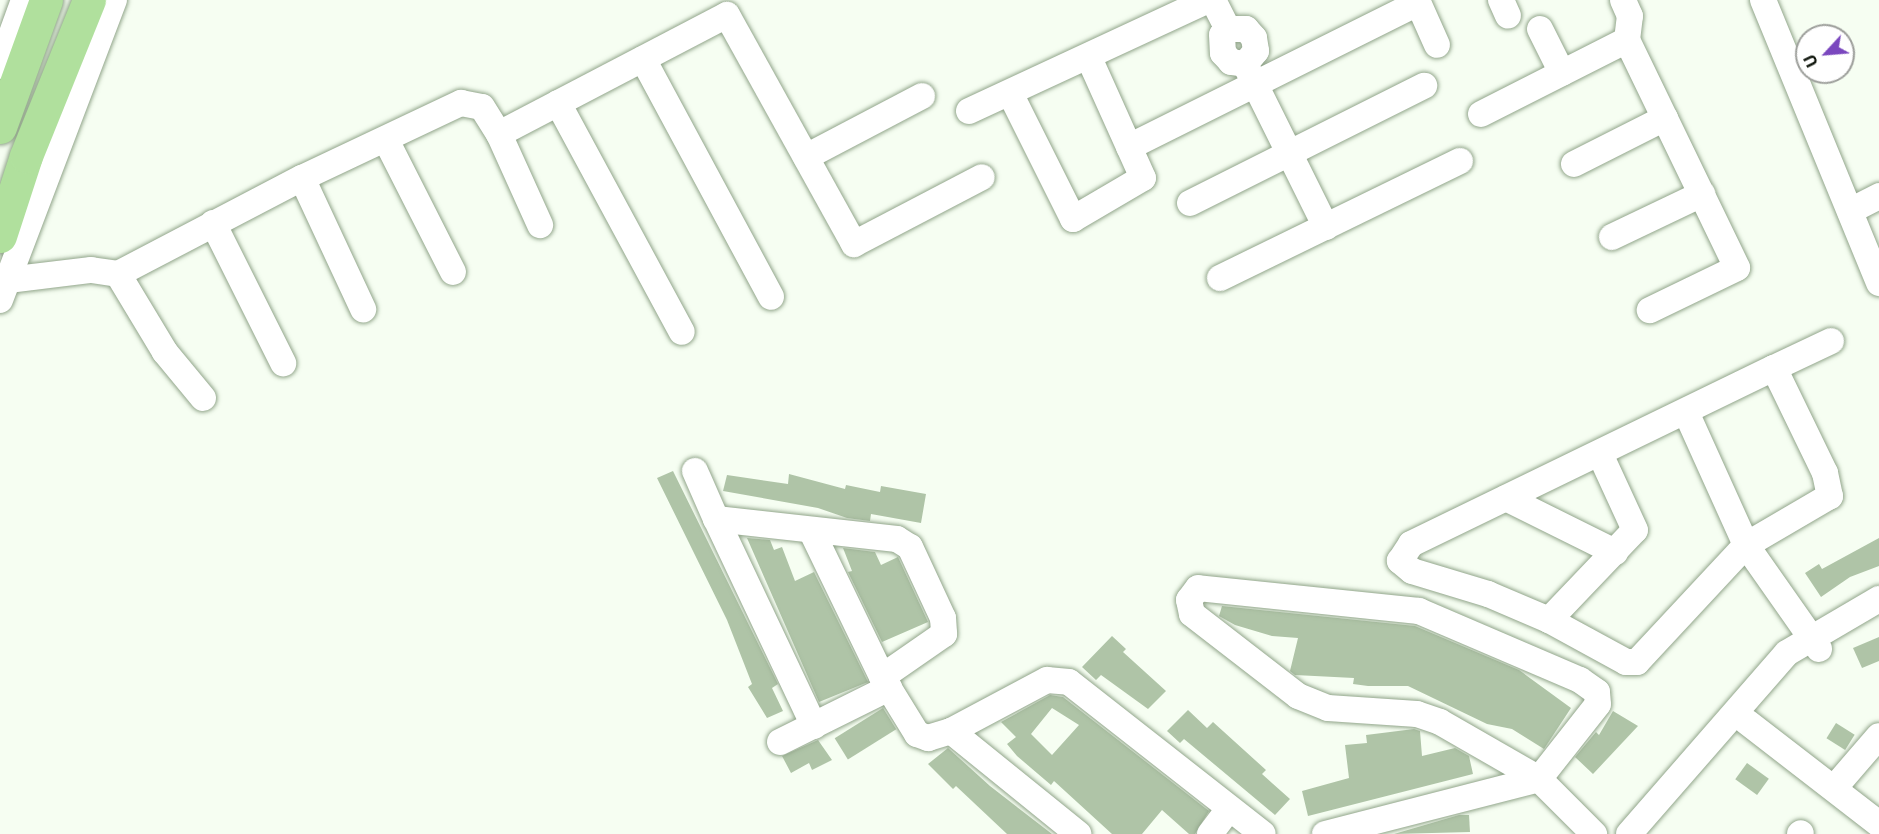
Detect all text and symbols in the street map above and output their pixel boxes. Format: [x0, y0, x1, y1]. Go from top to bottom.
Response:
north arrow [1795, 24, 1855, 84]
text: U [1798, 51, 1823, 71]

